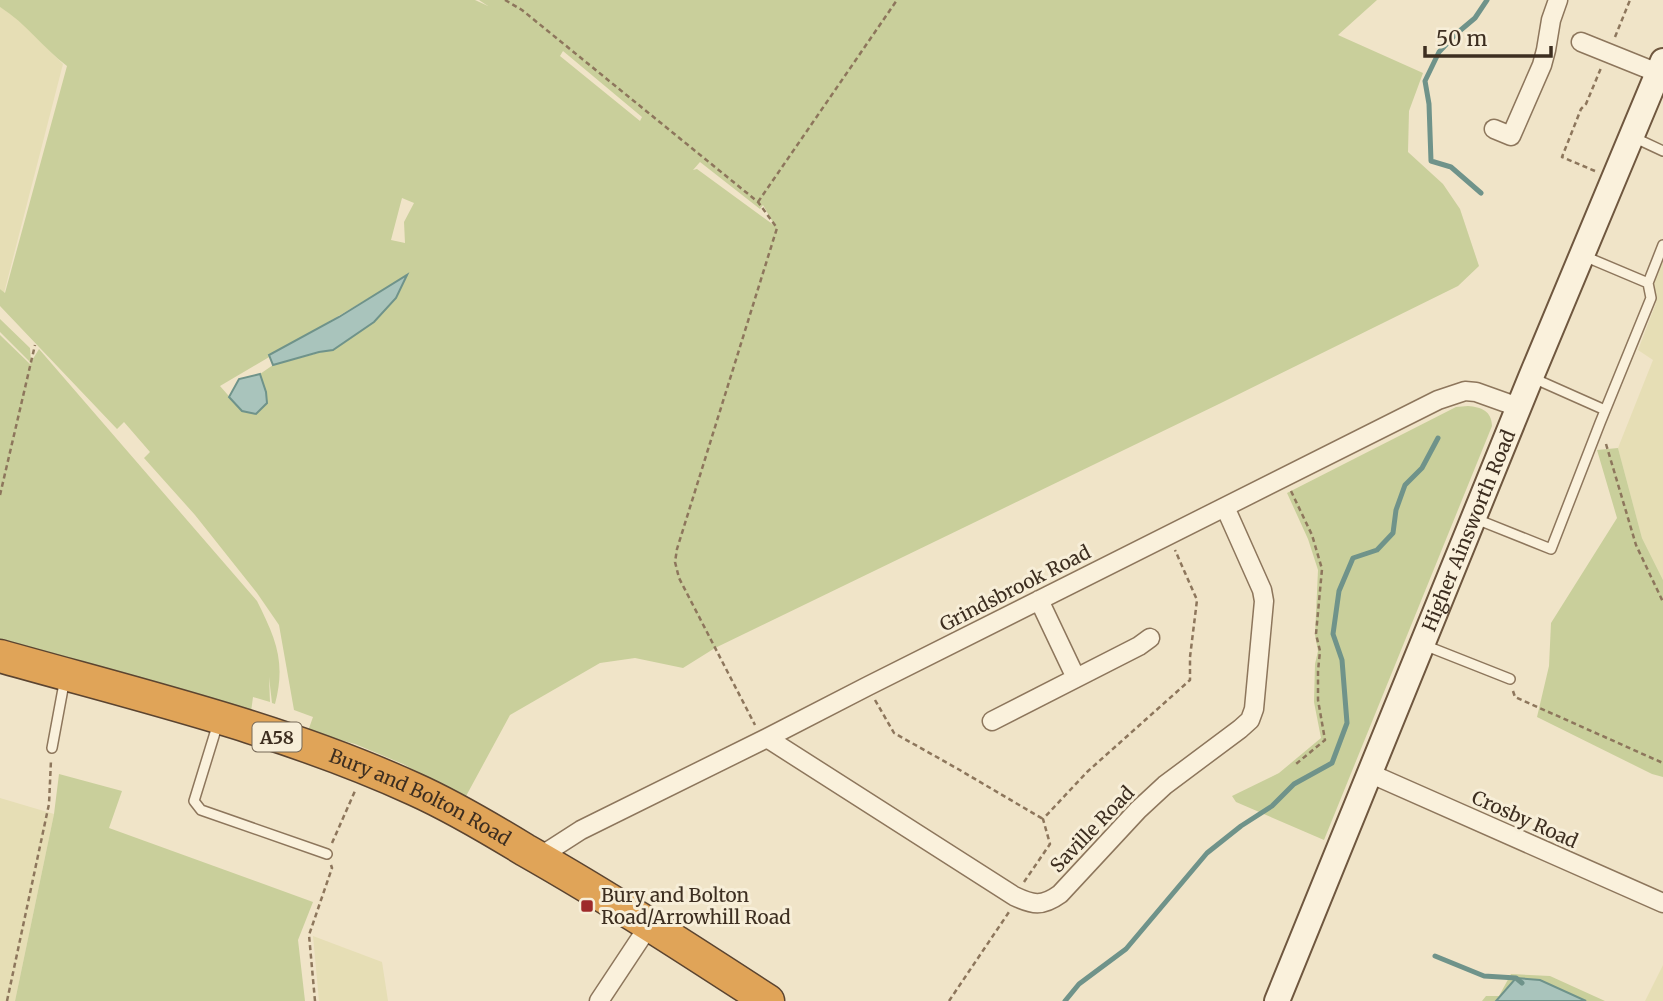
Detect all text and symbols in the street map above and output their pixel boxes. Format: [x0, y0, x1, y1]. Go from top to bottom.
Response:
scale bar [1425, 14, 1551, 58]
text: 50 m [1436, 25, 1487, 52]
street label: Higher Ainsworth Road [1417, 426, 1520, 635]
street label: Grindsbrook Road [936, 540, 1094, 636]
road number: A58 [252, 722, 302, 752]
street label: Bury and Bolton Road [326, 743, 515, 851]
street label: Saville Road [1045, 781, 1139, 877]
street label: Crosby Road [1468, 785, 1582, 853]
place label: Bury and Bolton Road/Arrowhill Road [601, 883, 791, 929]
marker: Bury and Bolton Road/Arrowhill Road [579, 898, 595, 914]

